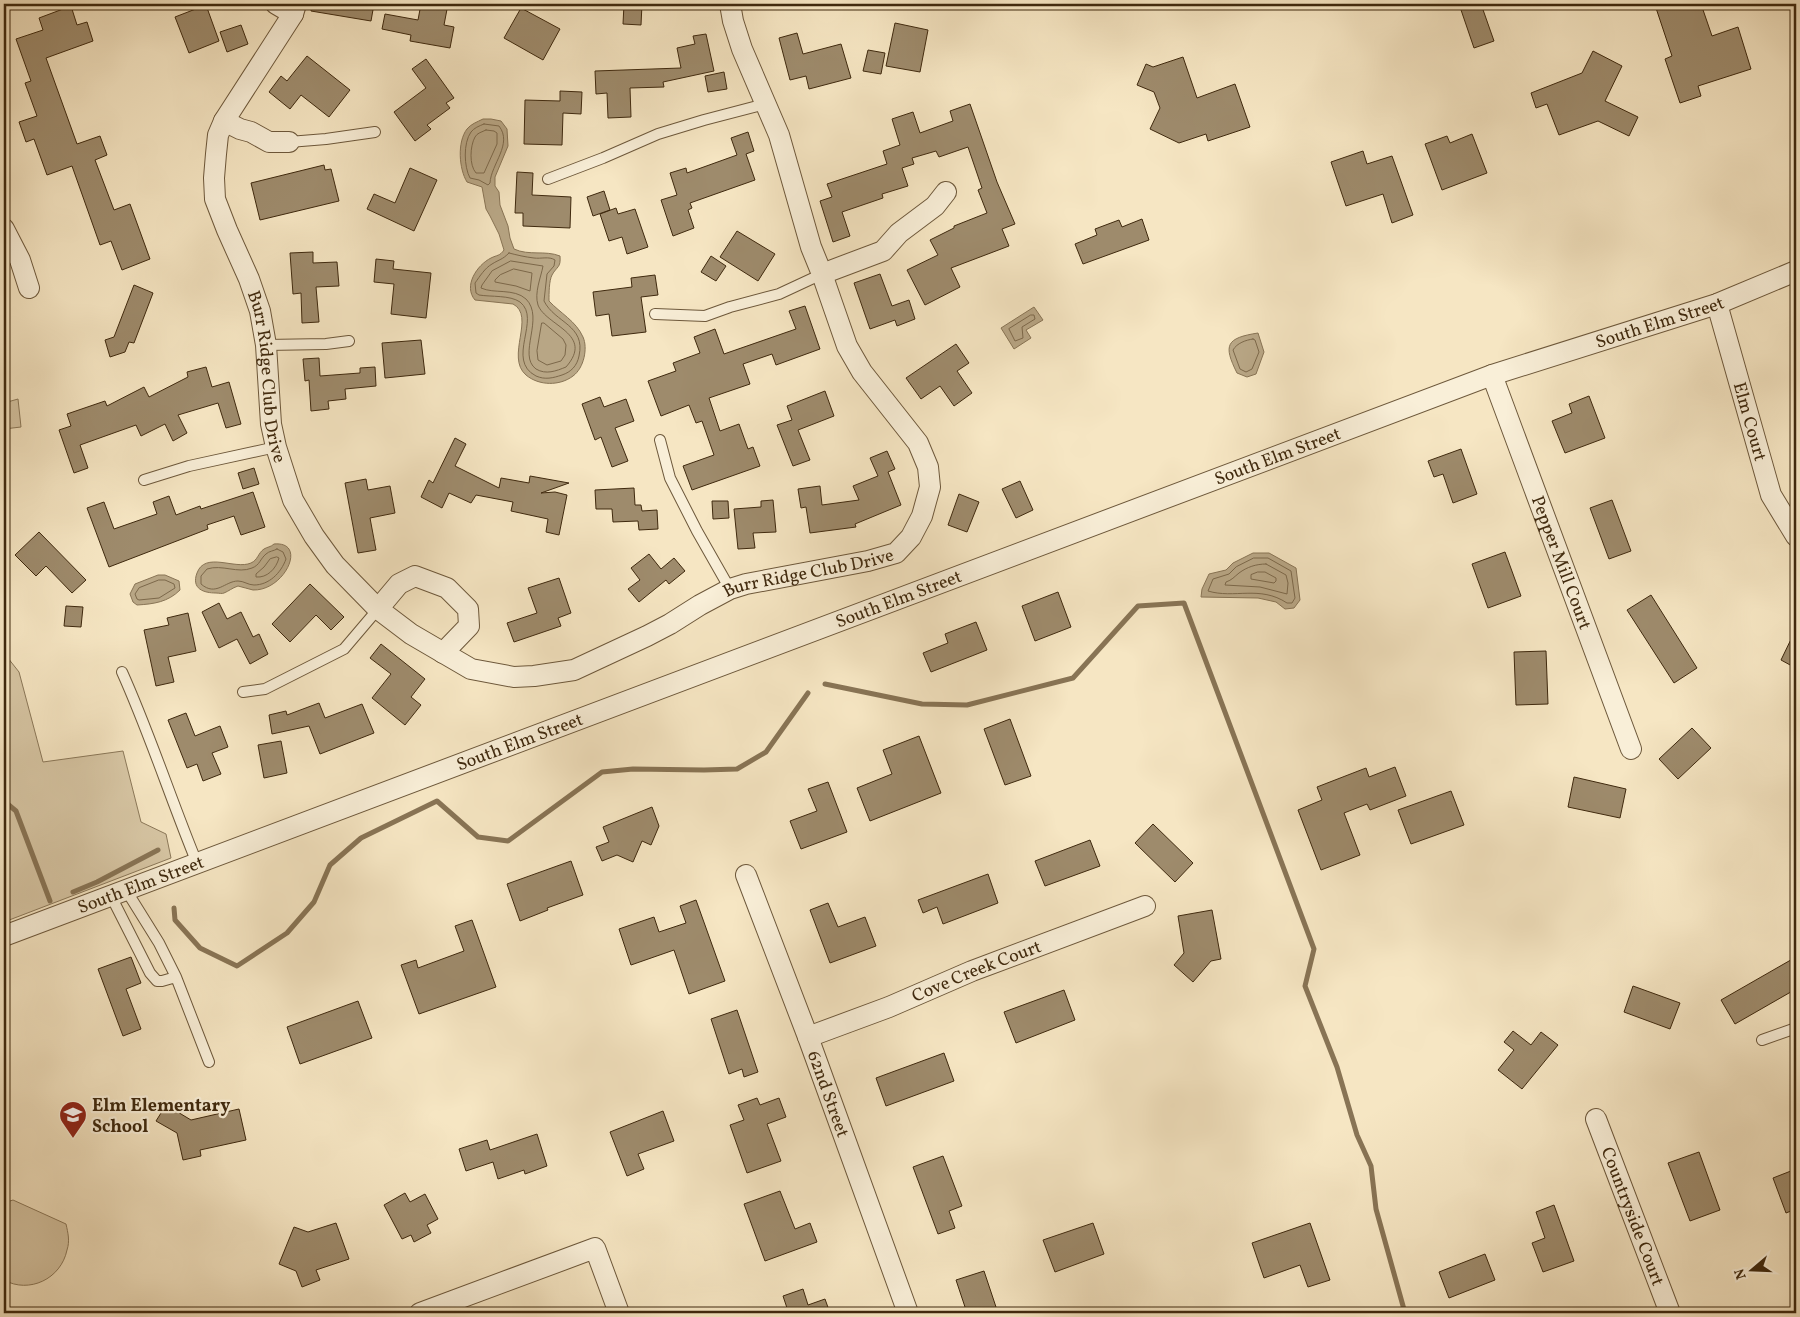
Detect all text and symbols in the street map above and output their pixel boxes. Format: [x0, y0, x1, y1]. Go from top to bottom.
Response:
street label: Burr Ridge Club Drive [240, 288, 291, 466]
street label: South Elm Street [1593, 291, 1728, 356]
street label: Elm Court [1726, 379, 1772, 464]
street label: South Elm Street [1211, 422, 1345, 492]
street label: Pepper Mill Court [1524, 493, 1597, 633]
street label: Burr Ridge Club Drive [719, 543, 897, 605]
street label: South Elm Street [832, 565, 966, 635]
street label: South Elm Street [453, 708, 587, 778]
street label: South Elm Street [74, 851, 208, 921]
street label: Cove Creek Court [908, 935, 1045, 1010]
street label: 62nd Street [800, 1048, 854, 1141]
place label: Elm Elementary School [92, 1094, 230, 1140]
school or university icon: Elm Elementary School [58, 1100, 88, 1139]
street label: Countryside Court [1594, 1144, 1669, 1290]
north arrow [1728, 1244, 1778, 1294]
text: N [1730, 1266, 1752, 1282]

